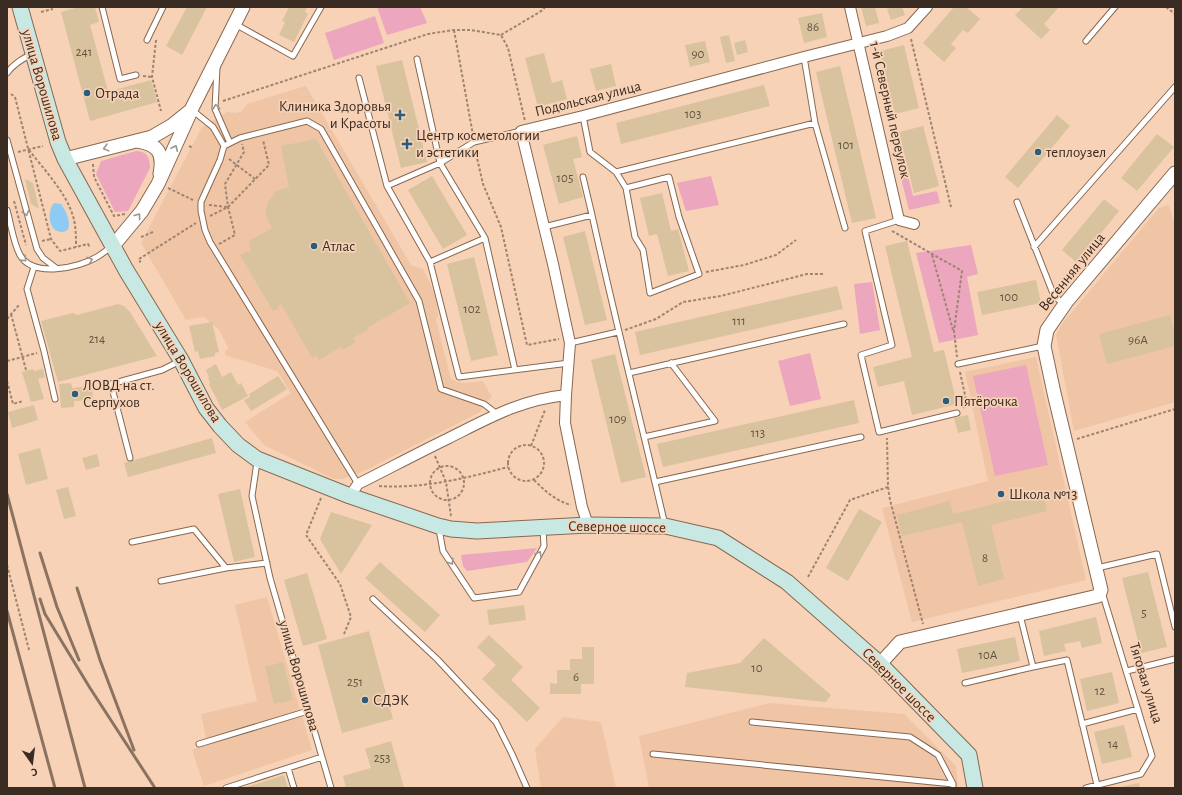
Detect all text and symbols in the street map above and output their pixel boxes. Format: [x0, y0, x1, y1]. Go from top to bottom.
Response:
house number: 86 [807, 21, 819, 34]
street label: улица Ворошилова [19, 27, 65, 142]
street label: 1-й Северный переулок [867, 40, 913, 180]
house number: 241 [76, 46, 92, 59]
house number: 90 [692, 48, 705, 61]
street label: Подольская улица [533, 78, 643, 119]
place label: Отрада [95, 86, 140, 101]
marker: Отрада [82, 88, 92, 98]
place label: Клиника Здоровья и Красоты [279, 99, 391, 131]
one-way arrow [212, 104, 221, 110]
house number: 103 [685, 108, 701, 121]
marker: Клиника Здоровья и Красоты [394, 109, 406, 121]
place label: Центр косметологии и эстетики [416, 128, 540, 160]
marker: Центр косметологии и эстетики [401, 138, 413, 150]
house number: 101 [838, 139, 854, 152]
one-way arrow [103, 143, 110, 152]
one-way arrow [170, 145, 178, 152]
place label: теплоузел [1045, 145, 1106, 160]
marker: теплоузел [1033, 147, 1043, 157]
house number: 105 [557, 172, 573, 185]
one-way arrow [22, 210, 30, 216]
one-way arrow [133, 214, 140, 221]
street label: Весенняя улица [1036, 230, 1108, 314]
place label: Атлас [322, 239, 355, 254]
marker: Атлас [309, 241, 319, 251]
one-way arrow [20, 254, 27, 262]
one-way arrow [86, 256, 93, 264]
house number: 100 [1000, 291, 1018, 304]
house number: 102 [463, 303, 481, 316]
house number: 111 [732, 315, 746, 328]
street label: улица Ворошилова [151, 318, 224, 425]
house number: 214 [89, 333, 105, 346]
house number: 96А [1128, 334, 1148, 347]
place label: ЛОВД на ст. Серпухов [83, 378, 155, 410]
marker: ЛОВД на ст. Серпухов [70, 389, 80, 399]
place label: Пятёрочка [954, 394, 1018, 409]
marker: Пятёрочка [941, 396, 951, 406]
house number: 109 [609, 413, 627, 426]
house number: 113 [751, 427, 765, 440]
place label: Школа №13 [1009, 487, 1077, 502]
marker: Школа №13 [996, 489, 1006, 499]
street label: Северное шоссе [568, 519, 666, 535]
one-way arrow [535, 551, 542, 558]
house number: 8 [982, 552, 988, 565]
one-way arrow [446, 558, 454, 565]
house number: 5 [1141, 607, 1147, 620]
street label: улица Ворошилова [276, 618, 322, 733]
street label: Тяговая улица [1127, 641, 1165, 725]
street label: Северное шоссе [859, 645, 939, 725]
house number: 10А [979, 649, 998, 662]
house number: 10 [751, 662, 763, 675]
house number: 6 [573, 671, 579, 684]
house number: 251 [347, 676, 363, 689]
house number: 12 [1095, 685, 1105, 698]
place label: СДЭК [373, 693, 409, 708]
marker: СДЭК [360, 695, 370, 705]
house number: 14 [1108, 738, 1118, 751]
north arrow [12, 743, 52, 783]
house number: 253 [374, 752, 390, 765]
text: С [30, 766, 39, 778]

